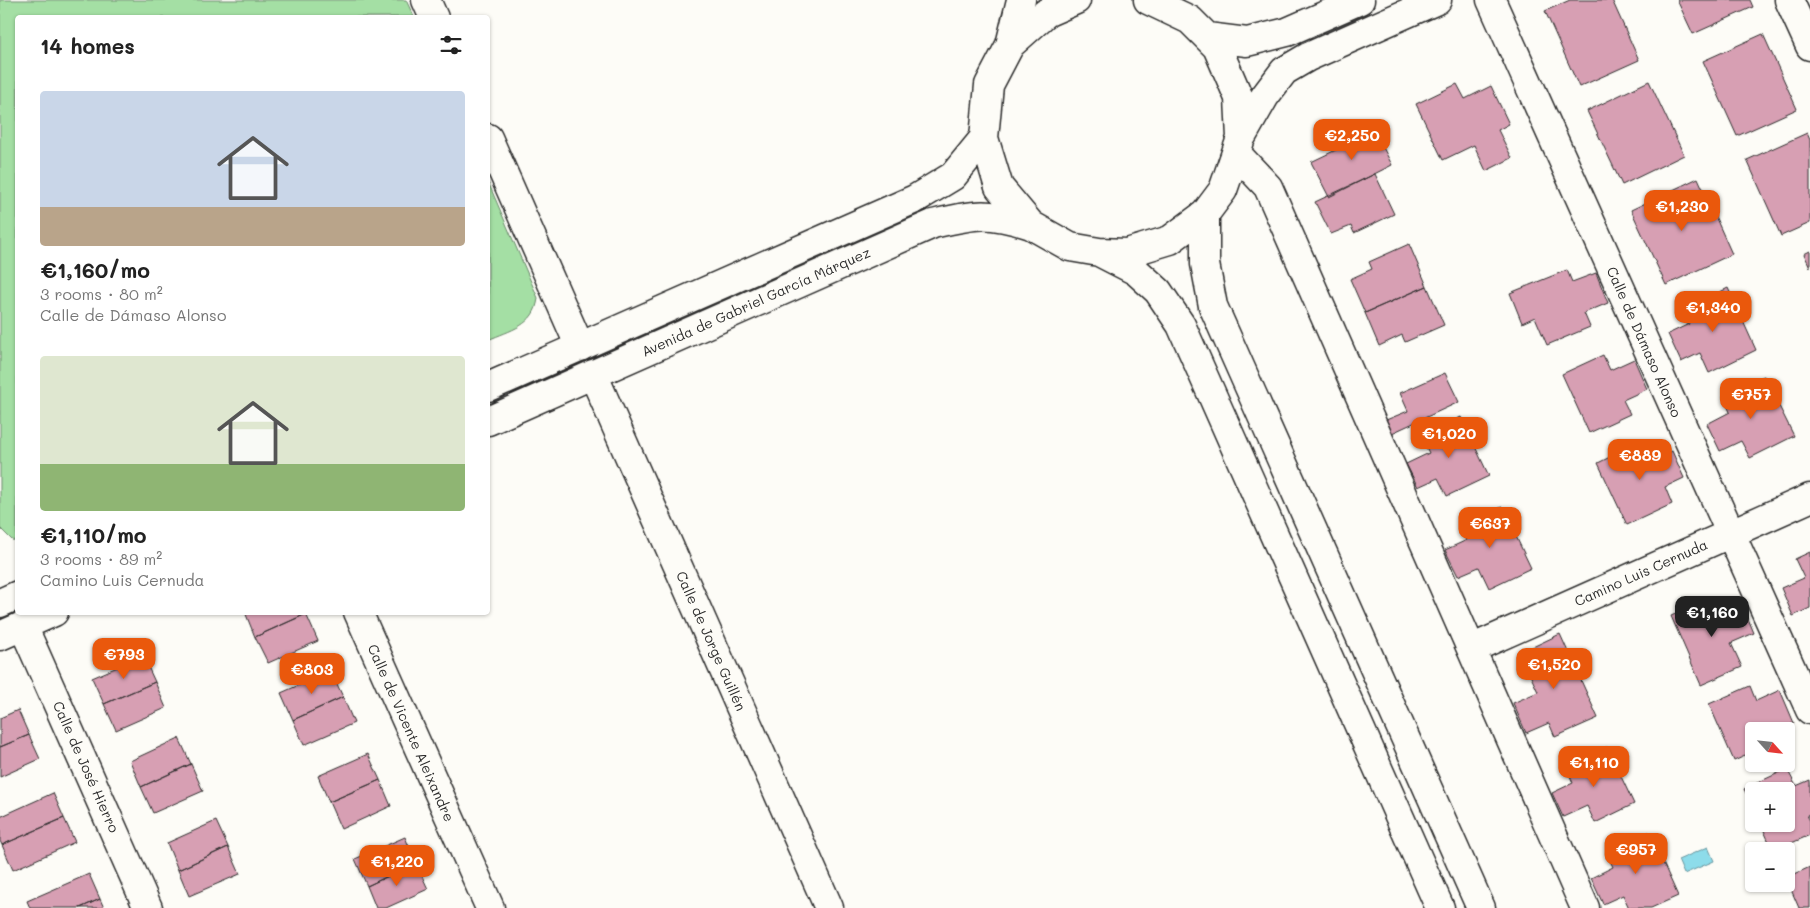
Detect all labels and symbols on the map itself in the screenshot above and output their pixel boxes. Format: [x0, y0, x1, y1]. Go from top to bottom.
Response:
pin: €2,250 [1311, 119, 1393, 161]
pin: €1,230 [1641, 190, 1723, 232]
street label: Avenida de Gabriel García Márquez [638, 242, 873, 361]
street label: Calle de Dámaso Alonso [1603, 263, 1686, 420]
pin: €1,340 [1672, 290, 1754, 333]
pin: €757 [1721, 378, 1781, 420]
pin: €1,020 [1408, 416, 1490, 459]
pin: €889 [1610, 438, 1670, 481]
pin: €637 [1460, 506, 1520, 549]
street label: Camino Luis Cernuda [1571, 535, 1710, 611]
street label: Calle de Jorge Guillén [672, 568, 751, 714]
pin: €1,160 [1671, 596, 1753, 638]
pin: €793 [94, 638, 154, 680]
street label: Calle de Vicente Aleixandre [364, 641, 459, 825]
pin: €1,520 [1513, 648, 1595, 690]
pin: €803 [282, 652, 342, 695]
street label: Calle de José Hierro [49, 698, 124, 836]
north arrow [1745, 722, 1795, 772]
pin: €1,110 [1553, 746, 1635, 788]
pin: €957 [1606, 832, 1666, 875]
pin: €1,220 [356, 844, 438, 887]

